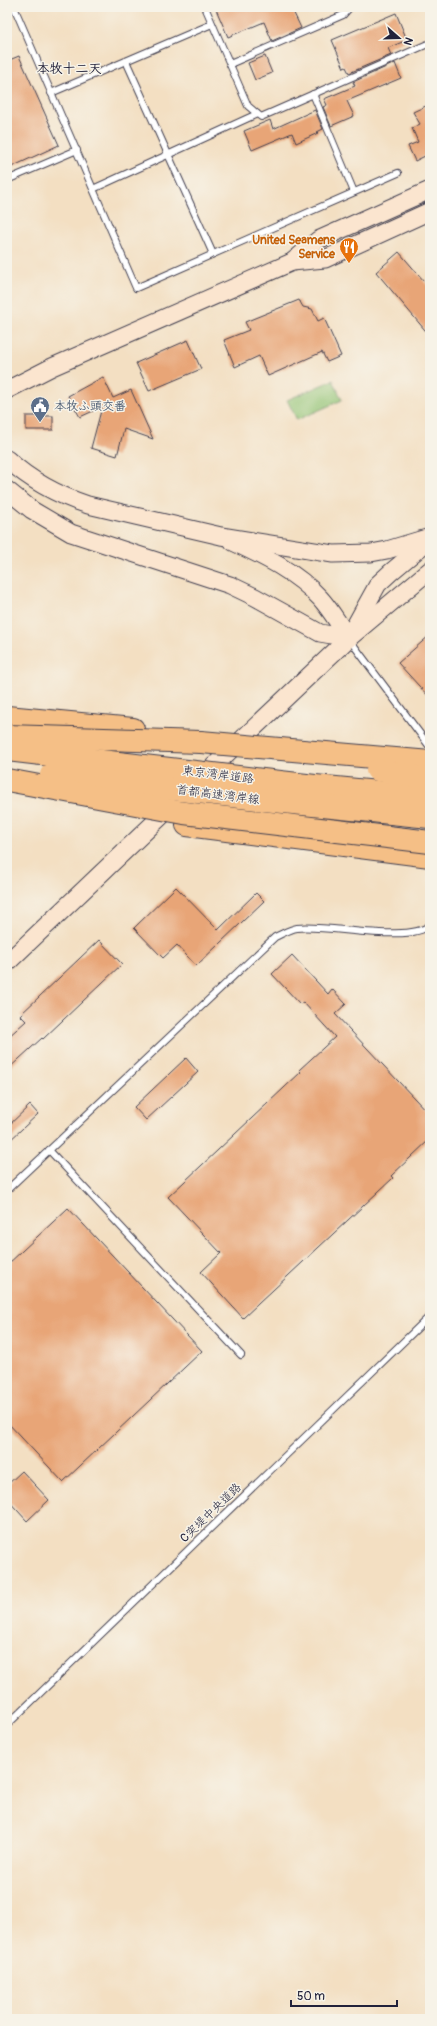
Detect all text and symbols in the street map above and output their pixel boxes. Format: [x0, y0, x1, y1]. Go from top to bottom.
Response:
north arrow [379, 18, 419, 58]
text: N [400, 36, 415, 47]
district label: 本牧十二天 [36, 61, 102, 77]
place label: United Seamens Service [252, 233, 336, 262]
restaurant icon: United Seamens Service [338, 236, 360, 264]
public building icon: 本牧ふ頭交番 [29, 395, 51, 423]
place label: 本牧ふ頭交番 [54, 399, 126, 414]
street label: 東京湾岸道路 [181, 763, 255, 787]
street label: 首都高速湾岸線 [175, 782, 261, 808]
street label: C突堤中央道路 [177, 1480, 245, 1546]
scale bar [291, 1982, 397, 2008]
text: 50 m [297, 1989, 325, 2004]

